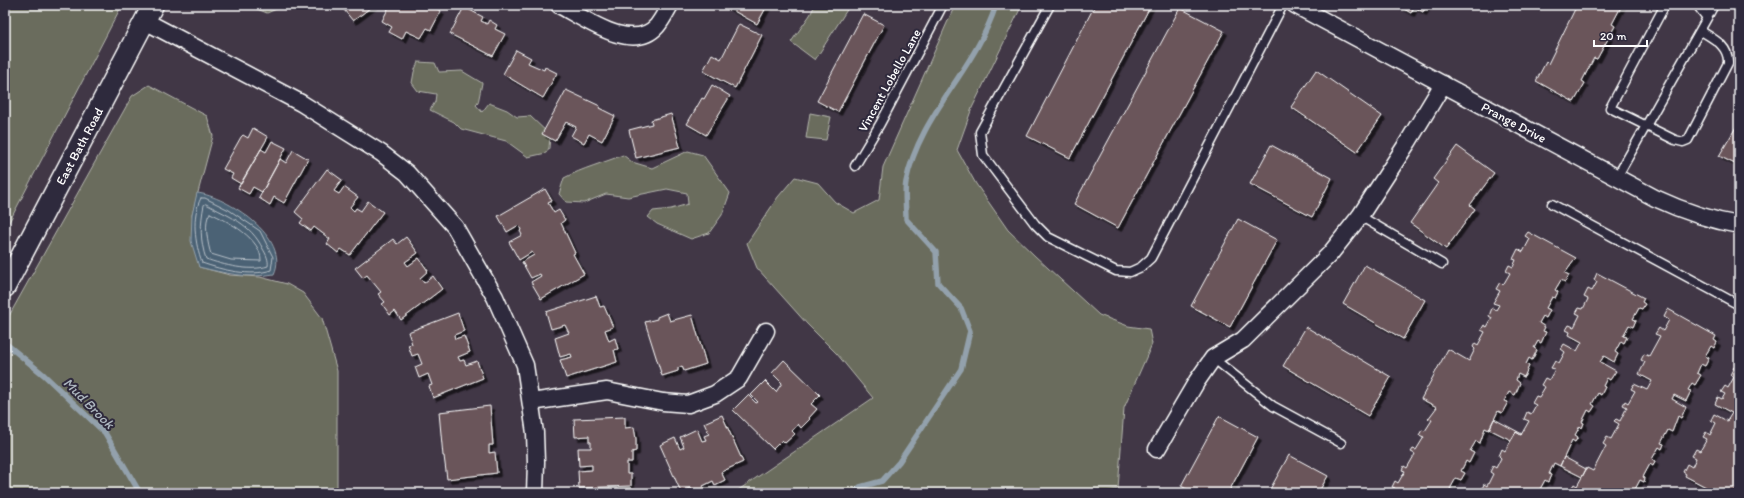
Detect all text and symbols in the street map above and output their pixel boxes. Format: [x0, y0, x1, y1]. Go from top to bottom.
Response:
scale bar [1594, 22, 1647, 48]
street label: Vincent Lobello Lane [855, 26, 924, 134]
text: 20 m [1600, 29, 1627, 43]
street label: Prange Drive [1479, 99, 1549, 146]
street label: East Bath Road [53, 105, 106, 188]
water label: Mud Brook [60, 374, 118, 433]

